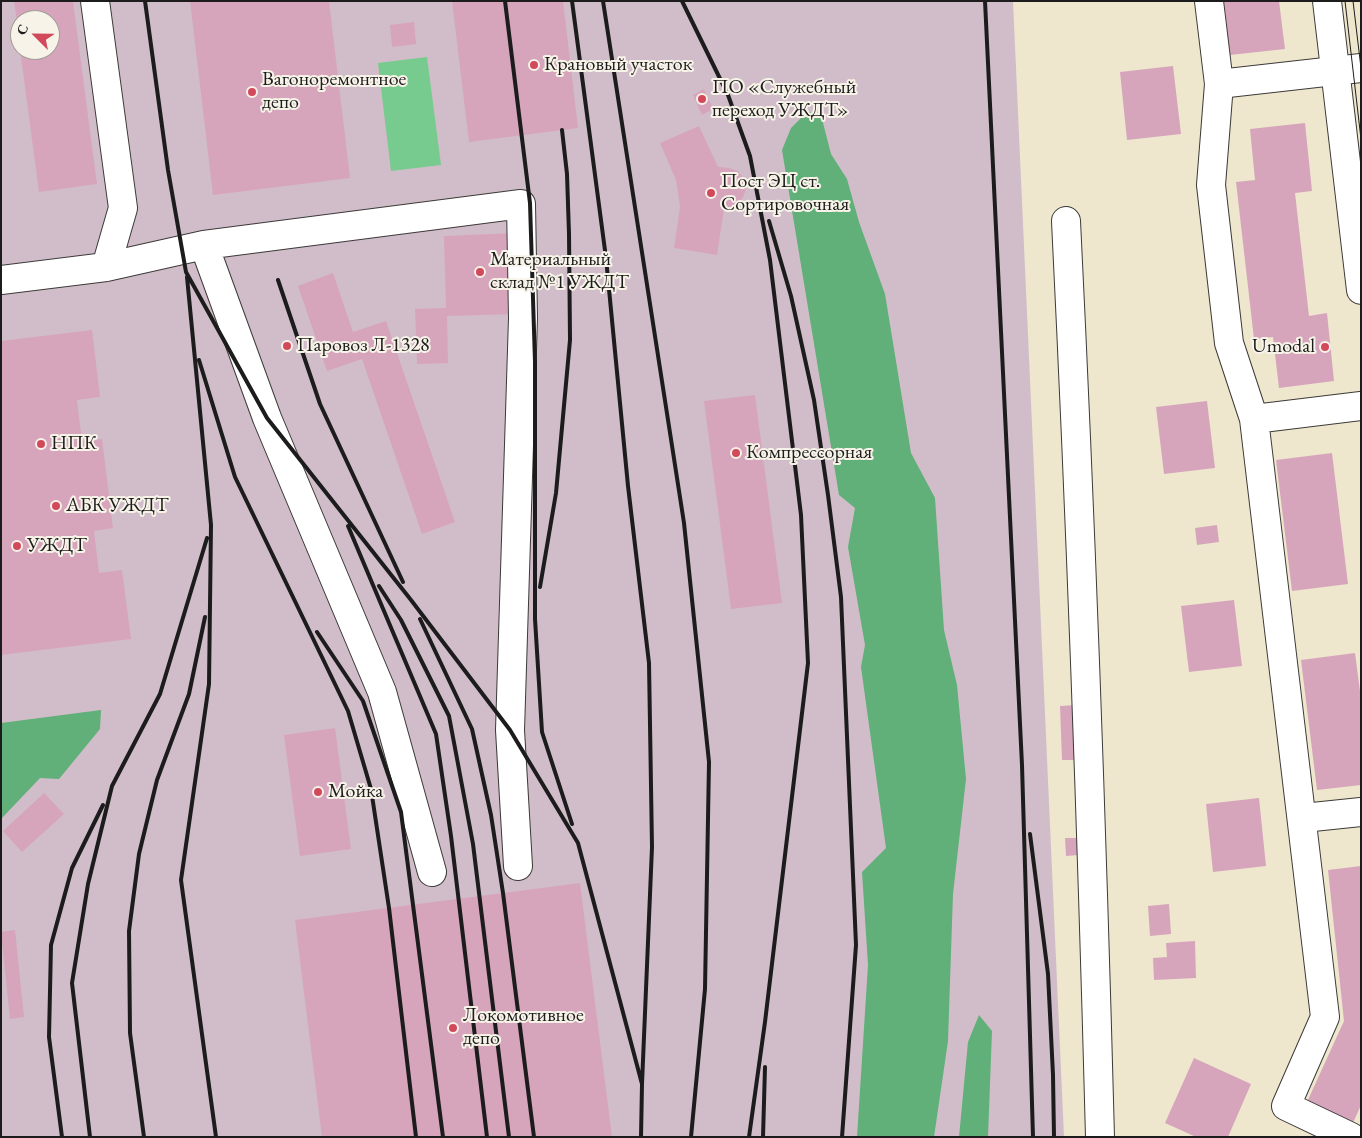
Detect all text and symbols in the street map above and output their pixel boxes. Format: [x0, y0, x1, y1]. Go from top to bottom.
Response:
north arrow [10, 10, 60, 60]
text: С [12, 21, 32, 38]
place label: Крановый участок [544, 53, 692, 77]
marker: Крановый участок [528, 59, 540, 71]
place label: Вагоноремонтное депо [262, 68, 406, 115]
place label: ПО «Служебный переход УЖДТ» [712, 76, 856, 123]
marker: Вагоноремонтное депо [246, 86, 258, 98]
marker: ПО «Служебный переход УЖДТ» [696, 93, 708, 105]
place label: Пост ЭЦ ст. Сортировочная [721, 170, 849, 217]
marker: Пост ЭЦ ст. Сортировочная [705, 187, 717, 199]
place label: Материальный склад №1 УЖДТ [490, 248, 629, 295]
marker: Материальный склад №1 УЖДТ [474, 266, 486, 278]
place label: Паровоз Л-1328 [297, 334, 430, 358]
place label: Umodal [1252, 335, 1315, 359]
marker: Паровоз Л-1328 [281, 340, 293, 352]
marker: Umodal [1319, 341, 1331, 353]
place label: НПК [51, 432, 97, 456]
marker: НПК [35, 438, 47, 450]
place label: Компрессорная [746, 441, 872, 465]
marker: Компрессорная [730, 447, 742, 459]
place label: АБК УЖДТ [66, 494, 169, 518]
marker: АБК УЖДТ [50, 500, 62, 512]
place label: УЖДТ [27, 534, 87, 558]
marker: УЖДТ [11, 540, 23, 552]
place label: Мойка [328, 780, 383, 804]
marker: Мойка [312, 786, 324, 798]
place label: Локомотивное депо [463, 1004, 584, 1051]
marker: Локомотивное депо [447, 1022, 459, 1034]

